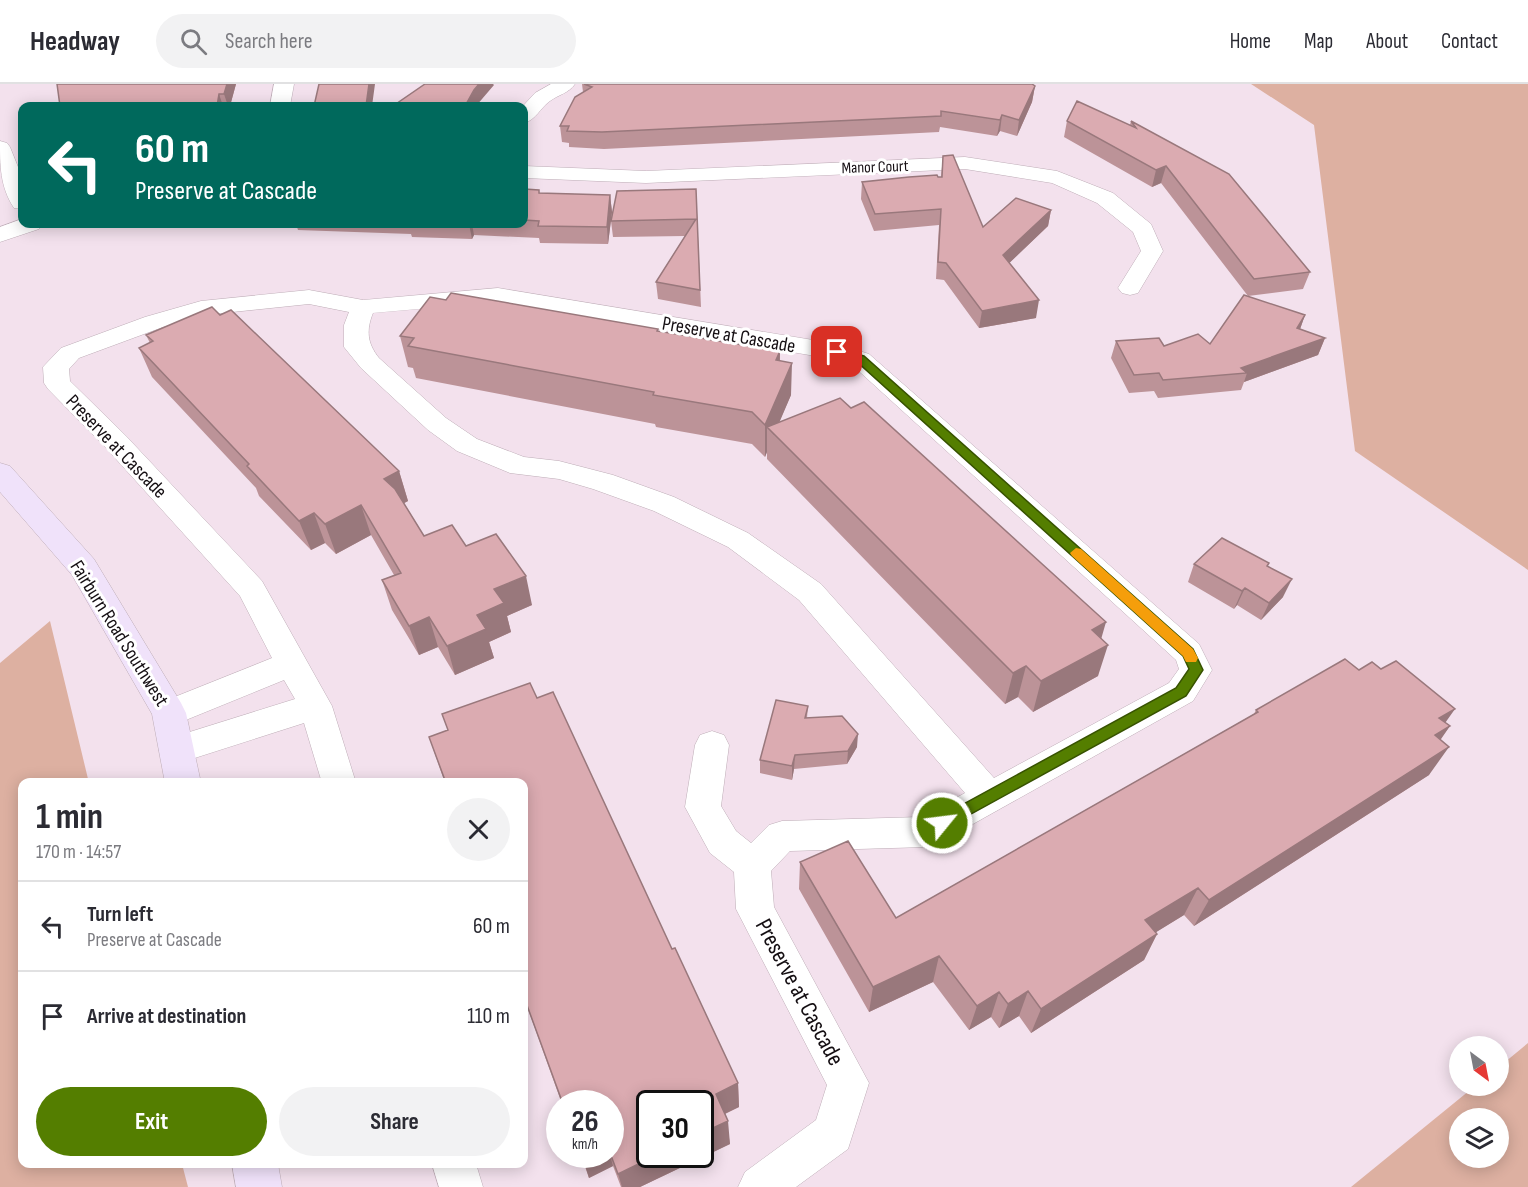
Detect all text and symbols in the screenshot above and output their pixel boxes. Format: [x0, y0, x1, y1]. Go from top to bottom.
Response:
search box [156, 14, 576, 68]
text: Headway [30, 25, 120, 58]
icon: search [177, 25, 210, 58]
text: Search here [225, 28, 312, 55]
text: Home [1230, 29, 1271, 54]
text: Map [1304, 29, 1333, 54]
text: About [1366, 29, 1408, 54]
text: Contact [1441, 29, 1498, 54]
text: 60 m [135, 124, 209, 175]
icon: left [36, 126, 114, 204]
street label: Manor Court [841, 157, 909, 178]
text: Preserve at Cascade [135, 175, 317, 207]
street label: Preserve at Cascade [660, 311, 797, 359]
pin [811, 326, 862, 377]
icon: arrive [820, 335, 853, 368]
street label: Preserve at Cascade [61, 390, 172, 504]
street label: Fairburn Road Southwest [65, 556, 174, 711]
position arrow [910, 791, 974, 855]
text: 1 min [36, 796, 103, 839]
button: close [447, 798, 510, 861]
text: 170 m · 14:57 [36, 840, 121, 864]
text: Turn left [87, 901, 153, 928]
icon: left [36, 910, 69, 943]
text: 60 m [473, 913, 510, 940]
street label: Preserve at Cascade [749, 914, 850, 1070]
text: Preserve at Cascade [87, 928, 222, 952]
icon: arrive [36, 1000, 69, 1033]
text: Arrive at destination [87, 1003, 246, 1030]
text: 110 m [467, 1003, 510, 1030]
north arrow [1449, 1036, 1509, 1096]
map controls [1449, 1036, 1509, 1168]
button: Exit [36, 1087, 267, 1156]
button: Share [279, 1087, 510, 1156]
speed limit sign: 30 [636, 1090, 714, 1168]
text: 26 [571, 1104, 599, 1140]
button: layers [1449, 1108, 1509, 1168]
text: km/h [572, 1135, 598, 1154]

